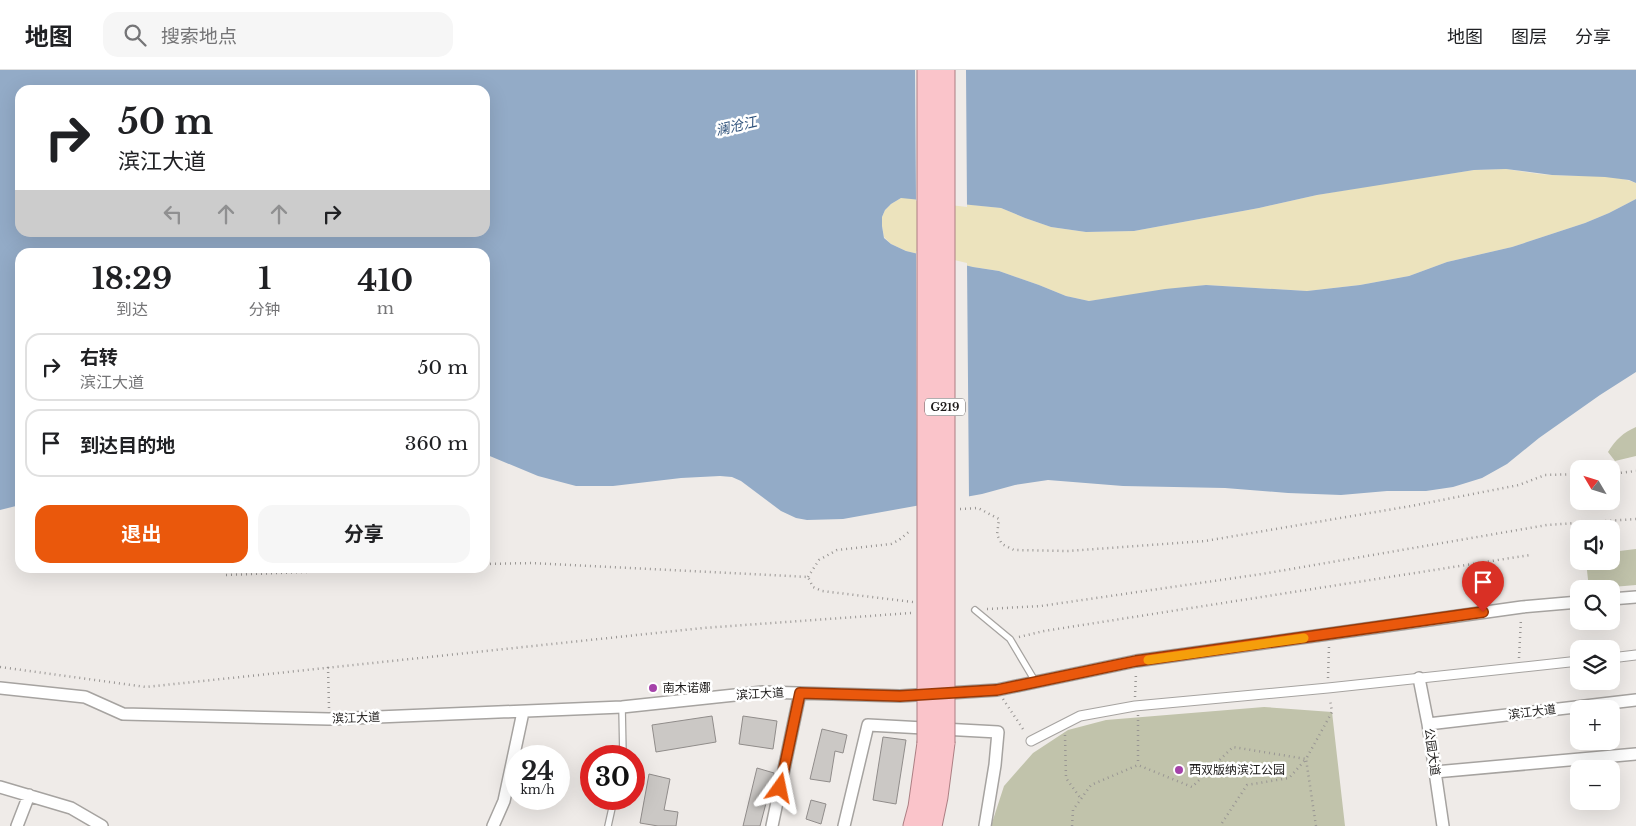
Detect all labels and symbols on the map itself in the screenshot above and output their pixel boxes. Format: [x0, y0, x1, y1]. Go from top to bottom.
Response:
water label: 澜沧江 [714, 112, 760, 139]
road number: G219 [925, 398, 965, 416]
north arrow [1570, 460, 1620, 510]
pin [1462, 561, 1504, 612]
place label: 南木诺娜 [663, 680, 711, 695]
marker: 南木诺娜 [647, 682, 659, 694]
street label: 滨江大道 [736, 685, 784, 702]
street label: 滨江大道 [1507, 701, 1557, 722]
street label: 滨江大道 [332, 709, 380, 726]
street label: 公园大道 [1422, 727, 1443, 777]
speed limit sign: 30 [580, 745, 645, 810]
position arrow [753, 761, 805, 813]
place label: 西双版纳滨江公园 [1189, 762, 1285, 777]
marker: 西双版纳滨江公园 [1173, 764, 1185, 776]

